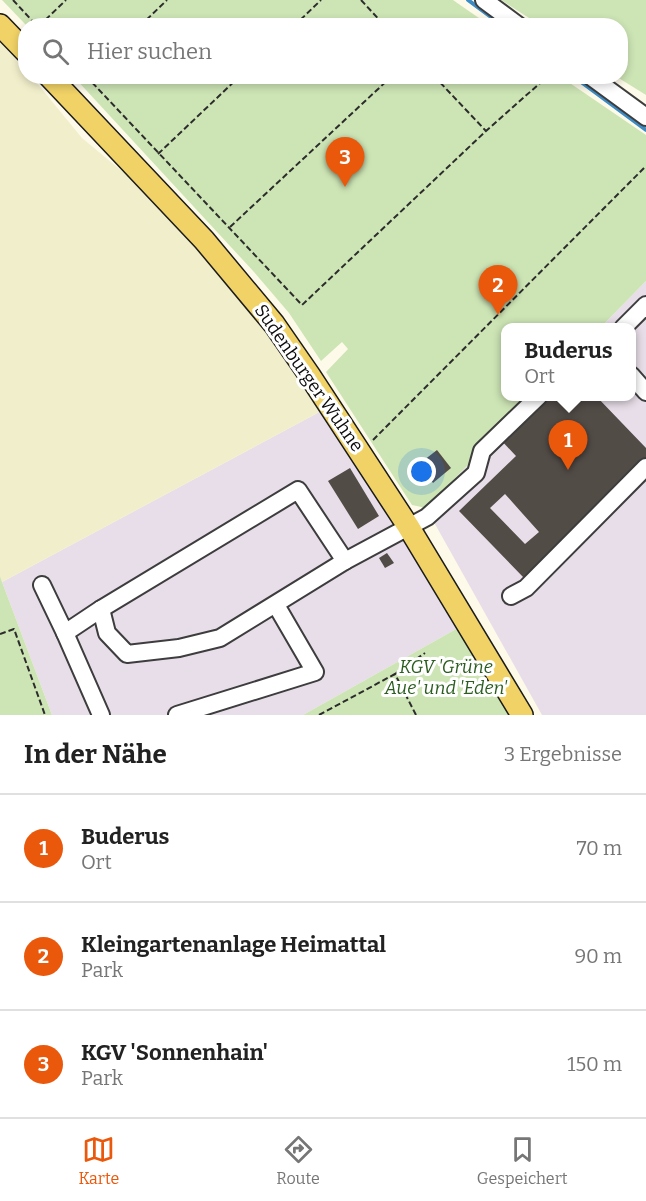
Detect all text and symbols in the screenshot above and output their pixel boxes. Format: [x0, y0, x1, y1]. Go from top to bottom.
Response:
search box [18, 18, 628, 84]
icon: search [39, 35, 72, 68]
text: Hier suchen [87, 38, 212, 65]
pin: 3 [326, 138, 364, 187]
pin: 2 [478, 266, 518, 315]
street label: Sudenburger Wuhne [250, 300, 368, 456]
popup [501, 323, 636, 401]
text: Buderus [524, 337, 613, 364]
text: Ort [524, 364, 555, 388]
pin: 1 [548, 420, 588, 470]
your location [407, 457, 436, 486]
park label: KGV 'Grüne Aue' und 'Eden' [384, 656, 508, 699]
text: In der Nähe [24, 739, 167, 770]
text: 3 Ergebnisse [504, 742, 622, 766]
text: Buderus [81, 823, 169, 850]
text: 1 [39, 836, 48, 860]
text: 70 m [576, 836, 622, 860]
text: Ort [81, 850, 112, 874]
text: Kleingartenanlage Heimattal [81, 931, 386, 958]
text: 2 [38, 944, 49, 968]
text: 90 m [574, 944, 622, 968]
text: Park [81, 958, 123, 982]
text: KGV 'Sonnenhain' [81, 1039, 268, 1066]
text: 3 [38, 1052, 49, 1076]
text: 150 m [567, 1052, 622, 1076]
text: Park [81, 1066, 123, 1090]
tab: Karte [78, 1133, 119, 1188]
tab: Route [276, 1133, 320, 1188]
tab: Gespeichert [477, 1133, 568, 1188]

